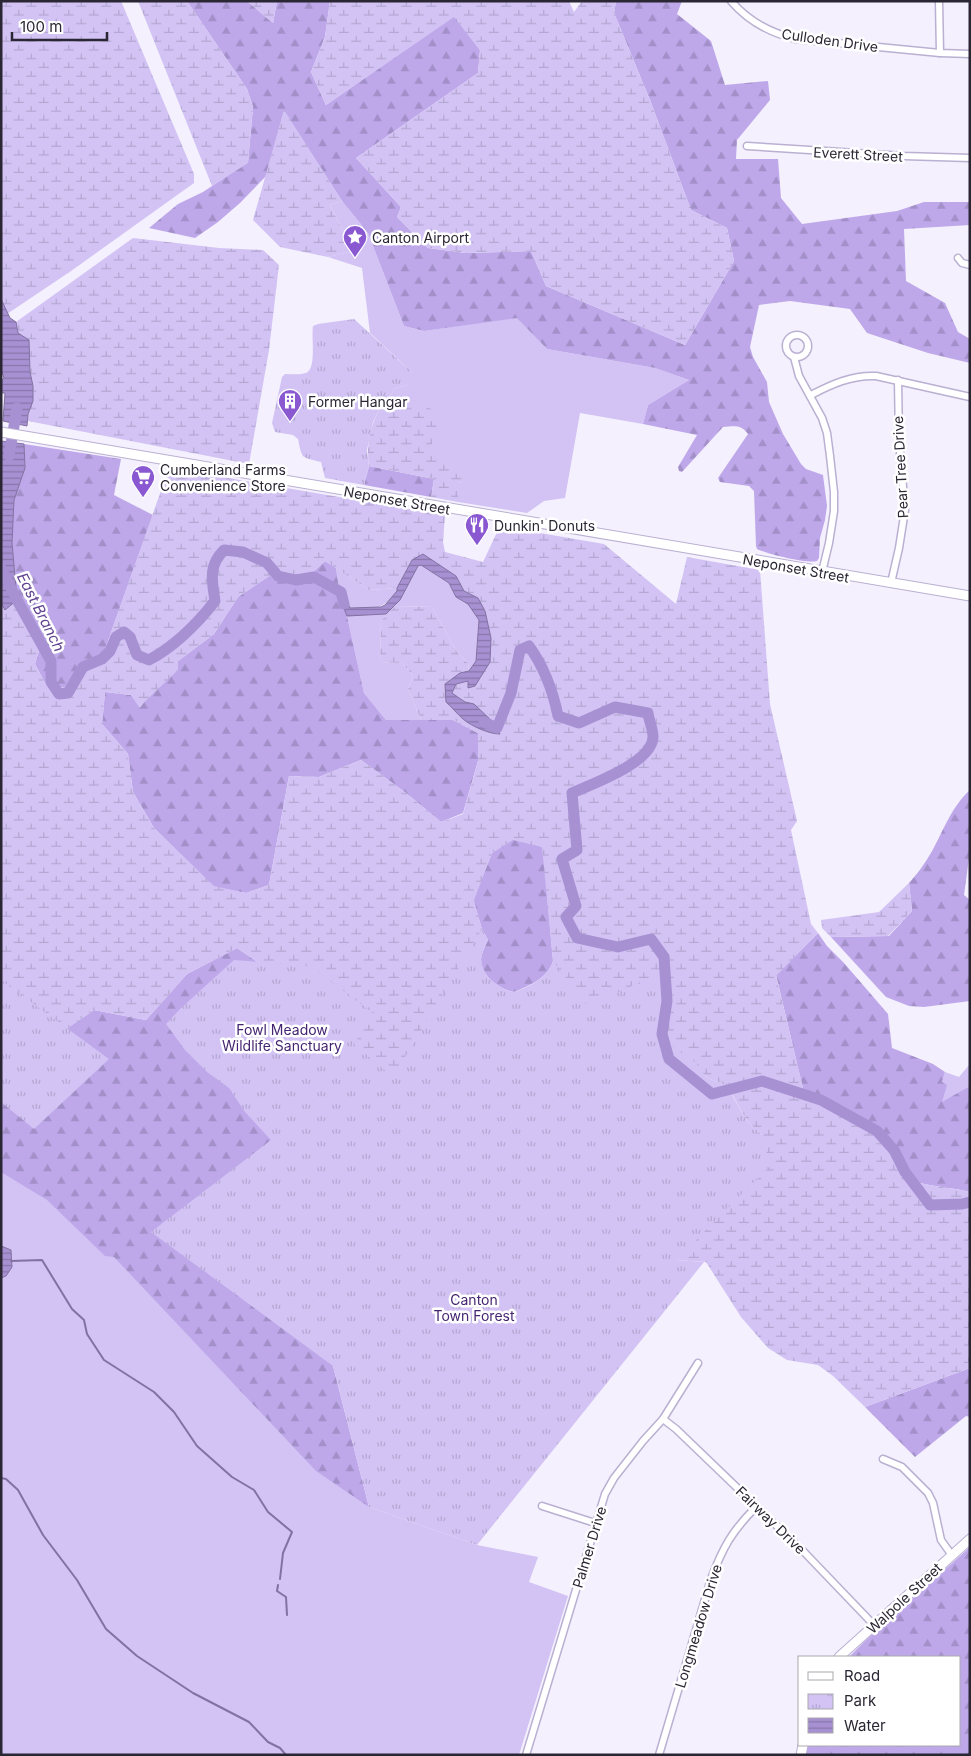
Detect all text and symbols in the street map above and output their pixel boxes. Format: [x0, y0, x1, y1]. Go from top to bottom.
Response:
scale bar [12, 10, 108, 42]
text: 100 m [20, 17, 62, 36]
street label: Culloden Drive [781, 25, 879, 55]
street label: Everett Street [813, 143, 904, 165]
place icon: Canton Airport [342, 224, 368, 258]
place label: Canton Airport [372, 229, 469, 246]
building icon: Former Hangar [277, 388, 303, 422]
place label: Former Hangar [308, 393, 407, 410]
street label: Pear Tree Drive [889, 415, 911, 519]
place label: Cumberland Farms Convenience Store [160, 461, 286, 494]
supermarket icon: Cumberland Farms Convenience Store [130, 464, 156, 498]
street label: Neponset Street [343, 482, 452, 518]
restaurant icon: Dunkin' Donuts [464, 512, 490, 546]
place label: Dunkin' Donuts [494, 517, 595, 534]
street label: Neponset Street [742, 550, 851, 586]
water label: East Branch [13, 569, 69, 655]
park label: Fowl Meadow Wildlife Sanctuary [222, 1021, 342, 1054]
park label: Canton Town Forest [433, 1291, 515, 1324]
street label: Fairway Drive [733, 1483, 809, 1557]
street label: Palmer Drive [569, 1504, 609, 1590]
street label: Walpole Street [863, 1559, 945, 1637]
street label: Longmeadow Drive [671, 1562, 725, 1690]
legend [798, 1656, 961, 1746]
text: Road [844, 1666, 880, 1685]
text: Park [844, 1691, 877, 1710]
text: Water [844, 1716, 886, 1735]

